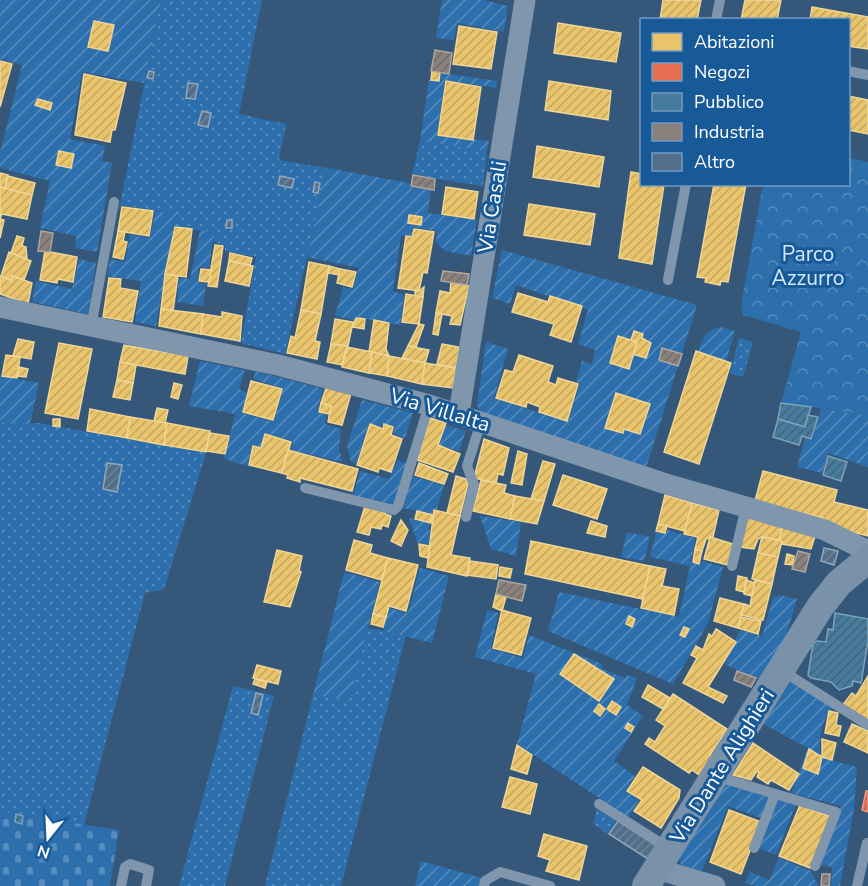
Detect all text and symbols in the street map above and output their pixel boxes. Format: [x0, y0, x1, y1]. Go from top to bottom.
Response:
legend [640, 18, 850, 186]
text: Abitazioni [694, 30, 775, 54]
text: Negozi [694, 60, 750, 84]
text: Pubblico [694, 90, 764, 114]
text: Industria [694, 120, 764, 144]
text: Altro [694, 150, 735, 174]
street label: Via Casali [471, 159, 513, 256]
park label: Parco Azzurro [771, 240, 845, 292]
street label: Via Villalta [386, 381, 493, 438]
street label: Via Dante Alighieri [663, 683, 781, 849]
north arrow [18, 808, 78, 868]
text: N [35, 839, 53, 864]

